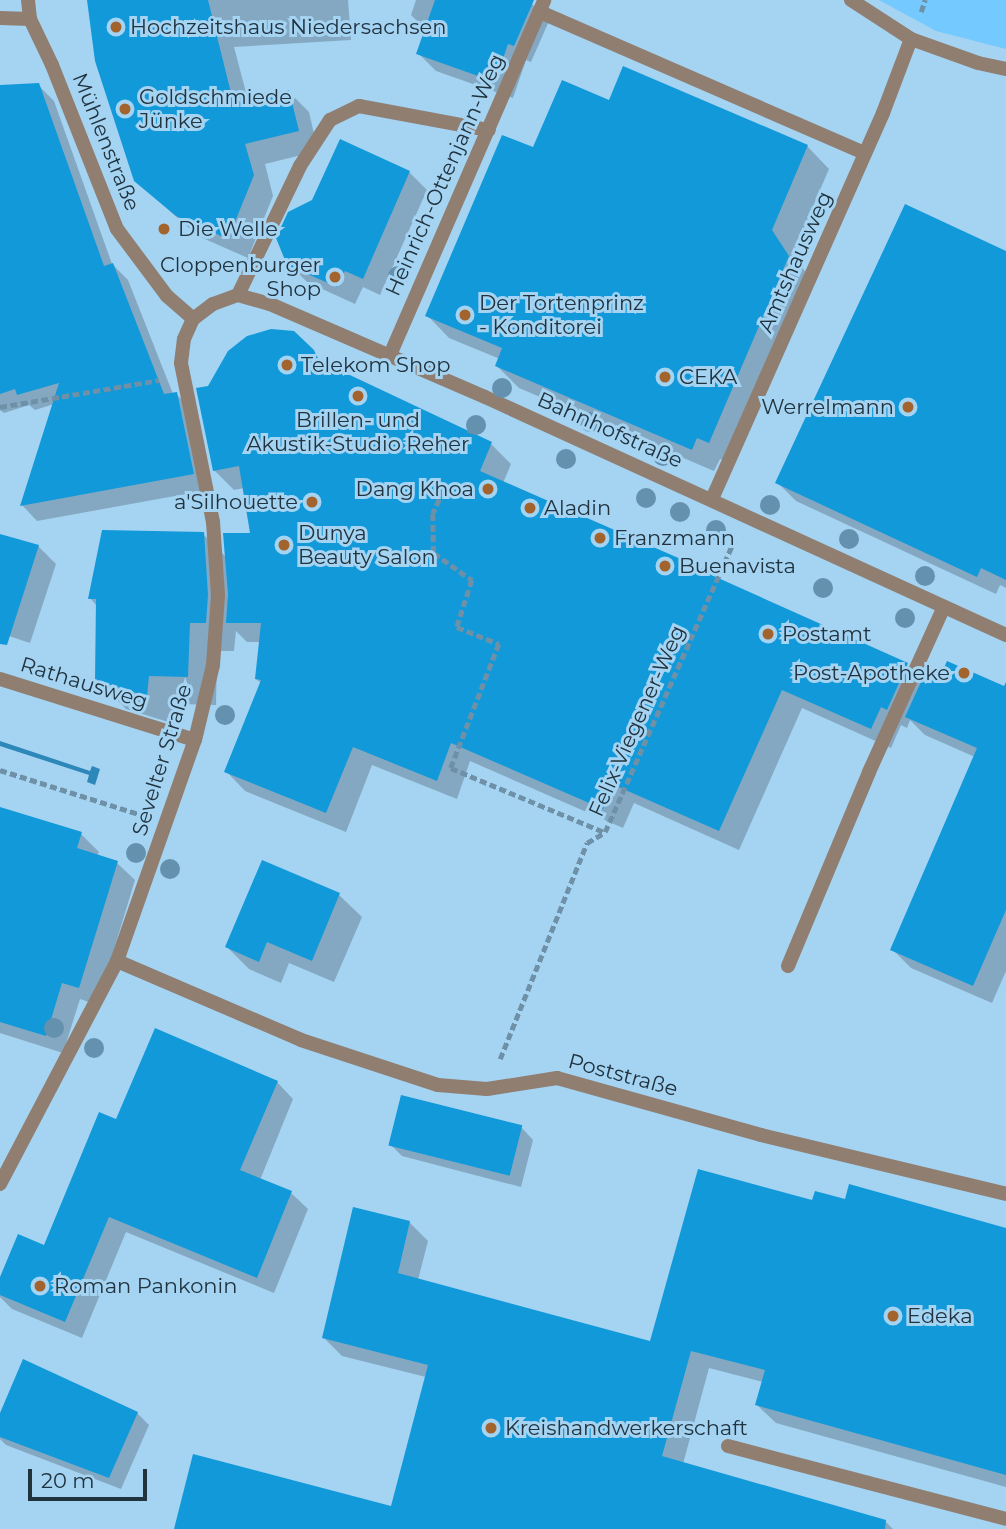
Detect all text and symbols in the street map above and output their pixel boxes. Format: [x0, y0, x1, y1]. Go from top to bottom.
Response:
place label: Hochzeitshaus Niedersachsen [130, 14, 446, 40]
marker: Hochzeitshaus Niedersachsen [108, 19, 124, 35]
street label: Heinrich-Ottenjann-Weg [380, 50, 510, 300]
street label: Mühlenstraße [67, 69, 145, 215]
place label: Goldschmiede Jünke [139, 84, 292, 134]
marker: Goldschmiede Jünke [117, 101, 133, 117]
street label: Amtshausweg [753, 187, 837, 337]
place label: Die Welle [178, 216, 278, 242]
marker: Die Welle [156, 221, 172, 237]
place label: Cloppenburger Shop [160, 252, 321, 302]
marker: Cloppenburger Shop [327, 269, 343, 285]
place label: Der Tortenprinz - Konditorei [479, 290, 644, 340]
marker: Der Tortenprinz - Konditorei [457, 307, 473, 323]
place label: Telekom Shop [301, 352, 450, 378]
marker: Telekom Shop [279, 357, 295, 373]
place label: CEKA [679, 364, 737, 390]
marker: CEKA [657, 369, 673, 385]
street label: Bahnhofstraße [533, 387, 687, 473]
marker: Brillen- und Akustik-Studio Reher [350, 388, 366, 404]
place label: Werrelmann [761, 394, 894, 420]
marker: Werrelmann [900, 399, 916, 415]
place label: Brillen- und Akustik-Studio Reher [247, 407, 469, 457]
place label: Dang Khoa [356, 476, 474, 502]
marker: Dang Khoa [480, 481, 496, 497]
place label: a'Silhouette [174, 489, 298, 515]
marker: a'Silhouette [304, 494, 320, 510]
place label: Aladin [544, 495, 611, 521]
marker: Aladin [522, 500, 538, 516]
place label: Dunya Beauty Salon [298, 520, 436, 570]
place label: Franzmann [614, 525, 735, 551]
marker: Franzmann [592, 530, 608, 546]
marker: Dunya Beauty Salon [276, 537, 292, 553]
place label: Buenavista [679, 553, 796, 579]
marker: Buenavista [657, 558, 673, 574]
street label: Felix-Viegener-Weg [583, 621, 691, 821]
place label: Postamt [782, 621, 872, 647]
marker: Postamt [760, 626, 776, 642]
street label: Rathausweg [17, 652, 151, 714]
place label: Post-Apotheke [793, 660, 950, 686]
marker: Post-Apotheke [956, 665, 972, 681]
street label: Sevelter Straße [127, 681, 197, 839]
street label: Poststraße [566, 1048, 680, 1102]
place label: Roman Pankonin [54, 1273, 237, 1299]
marker: Roman Pankonin [32, 1278, 48, 1294]
place label: Edeka [907, 1303, 973, 1329]
marker: Edeka [885, 1308, 901, 1324]
place label: Kreishandwerkerschaft [505, 1415, 748, 1441]
marker: Kreishandwerkerschaft [483, 1420, 499, 1436]
scale bar [32, 1456, 150, 1500]
text: 20 m [41, 1468, 95, 1493]

